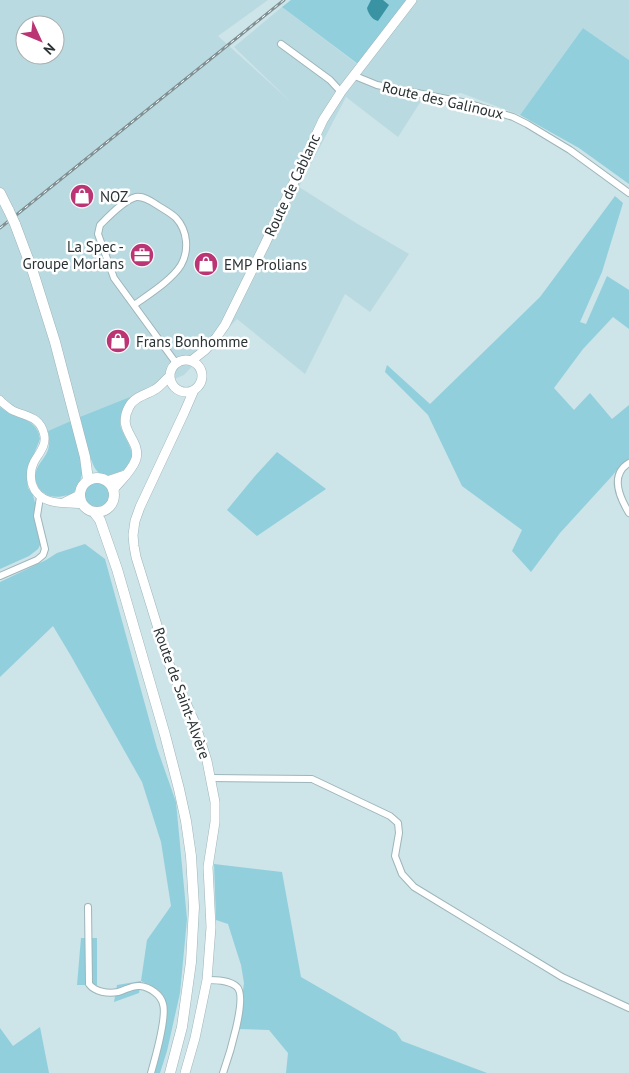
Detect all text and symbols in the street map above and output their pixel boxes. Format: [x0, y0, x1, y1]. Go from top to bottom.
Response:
north arrow [15, 15, 65, 65]
text: N [40, 39, 59, 59]
street label: Route des Galinoux [380, 77, 506, 123]
street label: Route de Cablanc [260, 130, 324, 239]
shop icon: NOZ [69, 183, 95, 209]
place label: NOZ [100, 187, 128, 206]
place label: La Spec - Groupe Morlans [23, 237, 124, 273]
office icon: La Spec - Groupe Morlans [129, 242, 155, 268]
shop icon: EMP Prolians [193, 251, 219, 277]
place label: EMP Prolians [224, 255, 307, 274]
shop icon: Frans Bonhomme [105, 328, 131, 354]
place label: Frans Bonhomme [136, 332, 248, 351]
street label: Route de Saint-Alvère [149, 625, 215, 761]

